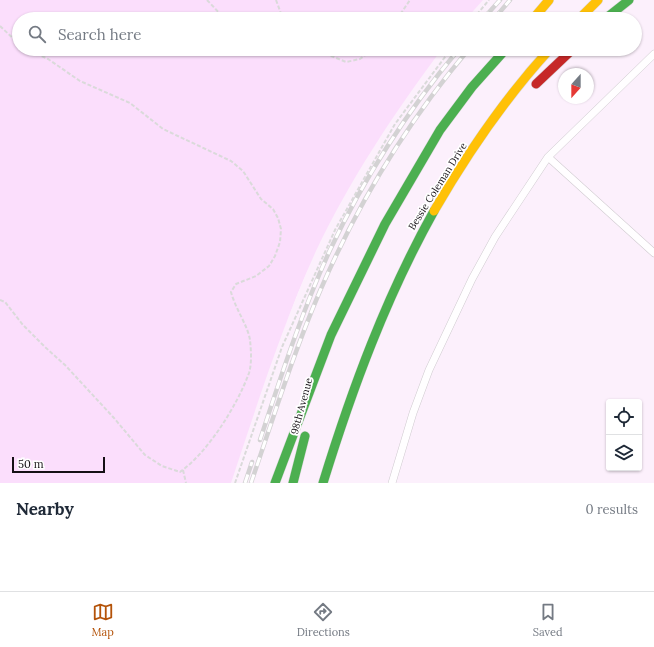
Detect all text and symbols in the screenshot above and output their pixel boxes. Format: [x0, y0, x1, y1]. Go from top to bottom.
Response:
search box [12, 12, 642, 56]
icon: search [26, 23, 48, 45]
text: Search here [58, 25, 141, 44]
north arrow [558, 68, 594, 104]
street label: Bessie Coleman Drive [405, 140, 470, 232]
street label: 98th Avenue [288, 376, 315, 436]
map controls [606, 399, 642, 471]
button: locate [606, 399, 642, 435]
button: layers [606, 435, 642, 471]
scale bar [12, 455, 105, 474]
text: 50 m [18, 457, 44, 471]
text: Nearby [16, 498, 74, 520]
text: 0 results [586, 501, 638, 518]
tab: Map [91, 601, 114, 639]
tab: Directions [297, 601, 350, 639]
tab: Saved [533, 601, 563, 639]

